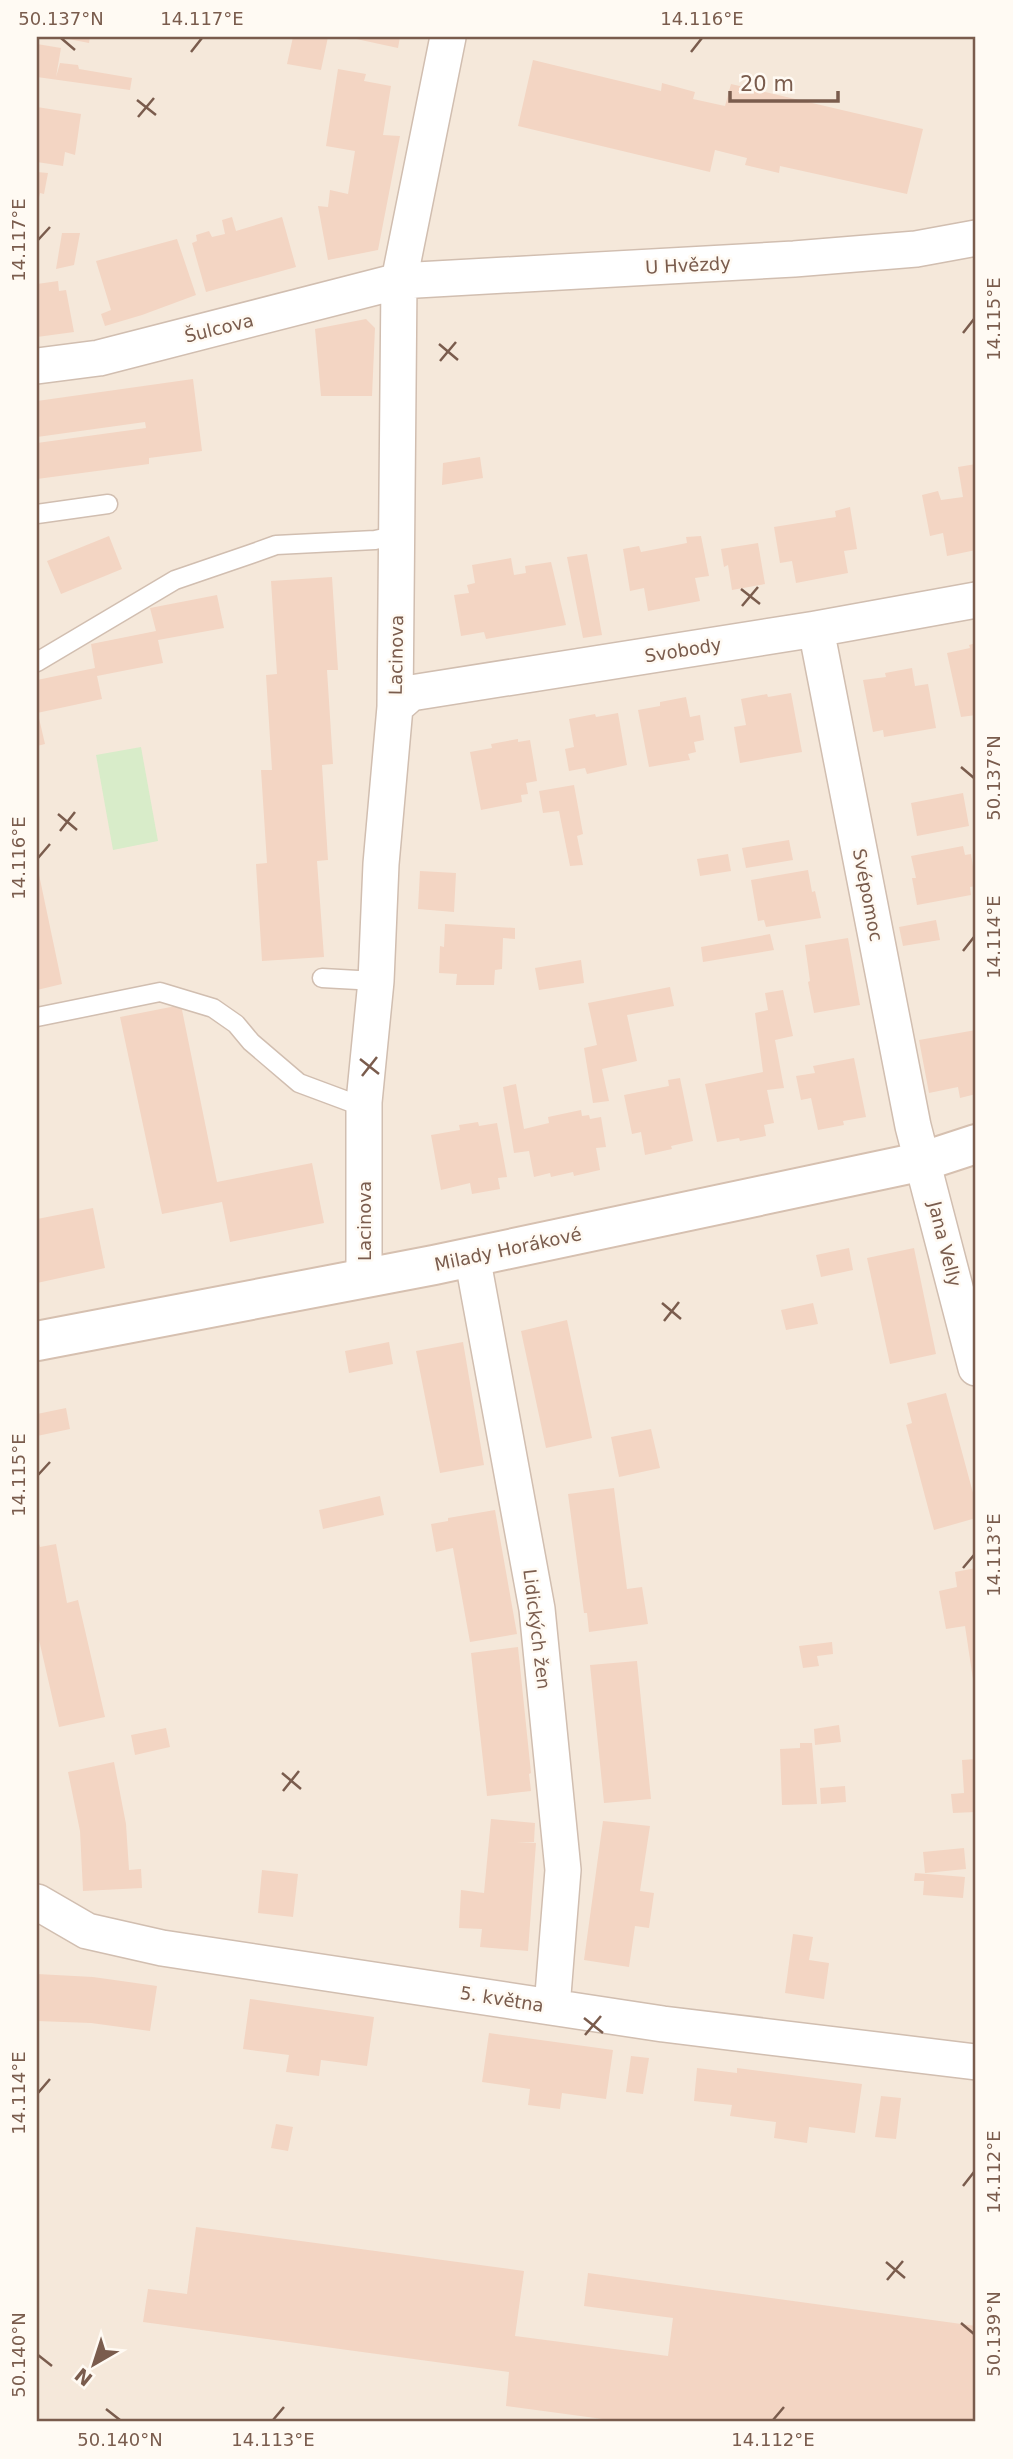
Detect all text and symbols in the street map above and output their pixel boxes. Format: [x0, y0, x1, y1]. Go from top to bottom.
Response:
text: 50.137°N [18, 8, 104, 29]
text: 14.117°E [160, 8, 244, 29]
text: 14.116°E [660, 8, 744, 29]
scale bar [730, 60, 838, 104]
text: 20 m [740, 72, 794, 96]
text: 14.117°E [8, 198, 29, 282]
street label: U Hvězdy [645, 252, 732, 278]
text: 14.115°E [983, 277, 1004, 361]
street label: Šulcova [182, 309, 256, 347]
street label: Lacinova [385, 615, 407, 695]
street label: Svobody [643, 634, 723, 666]
text: 50.137°N [983, 735, 1004, 821]
text: 14.116°E [8, 816, 29, 900]
street label: Svépomoc [849, 847, 887, 943]
text: 14.114°E [983, 895, 1004, 979]
street label: Lacinova [354, 1181, 375, 1261]
street label: Jana Velly [924, 1198, 966, 1289]
street label: Milady Horákové [433, 1223, 583, 1275]
text: 14.115°E [8, 1433, 29, 1517]
text: 14.113°E [983, 1513, 1004, 1597]
street label: Lidických žen [519, 1568, 555, 1690]
street label: 5. května [459, 1982, 545, 2016]
text: 14.114°E [8, 2051, 29, 2135]
text: 14.112°E [983, 2130, 1004, 2214]
text: 50.139°N [983, 2291, 1004, 2377]
text: 50.140°N [8, 2312, 29, 2398]
north arrow [60, 2330, 130, 2400]
text: N [70, 2364, 96, 2391]
text: 50.140°N [77, 2429, 163, 2450]
text: 14.113°E [231, 2429, 315, 2450]
text: 14.112°E [731, 2429, 815, 2450]

